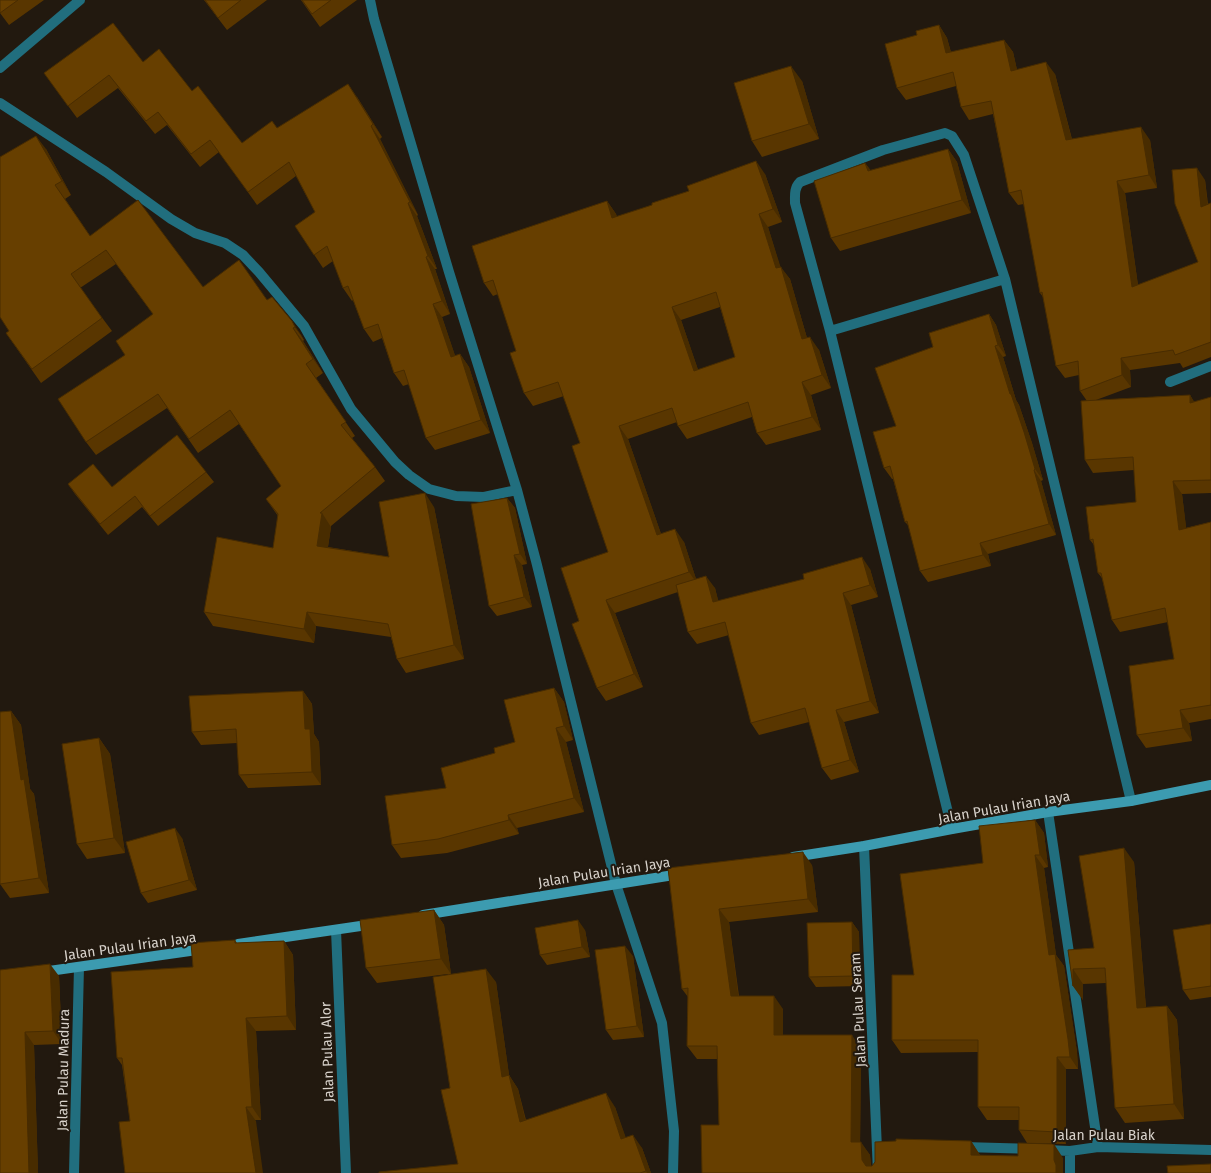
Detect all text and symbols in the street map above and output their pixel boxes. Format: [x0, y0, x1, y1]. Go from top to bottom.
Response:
street label: Jalan Pulau Irian Jaya [937, 788, 1071, 827]
street label: Jalan Pulau Irian Jaya [537, 854, 671, 891]
street label: Jalan Pulau Irian Jaya [63, 929, 197, 964]
street label: Jalan Pulau Seram [847, 952, 870, 1068]
street label: Jalan Pulau Alor [317, 1001, 338, 1102]
street label: Jalan Pulau Madura [54, 1009, 73, 1131]
street label: Jalan Pulau Biak [1053, 1127, 1156, 1144]

